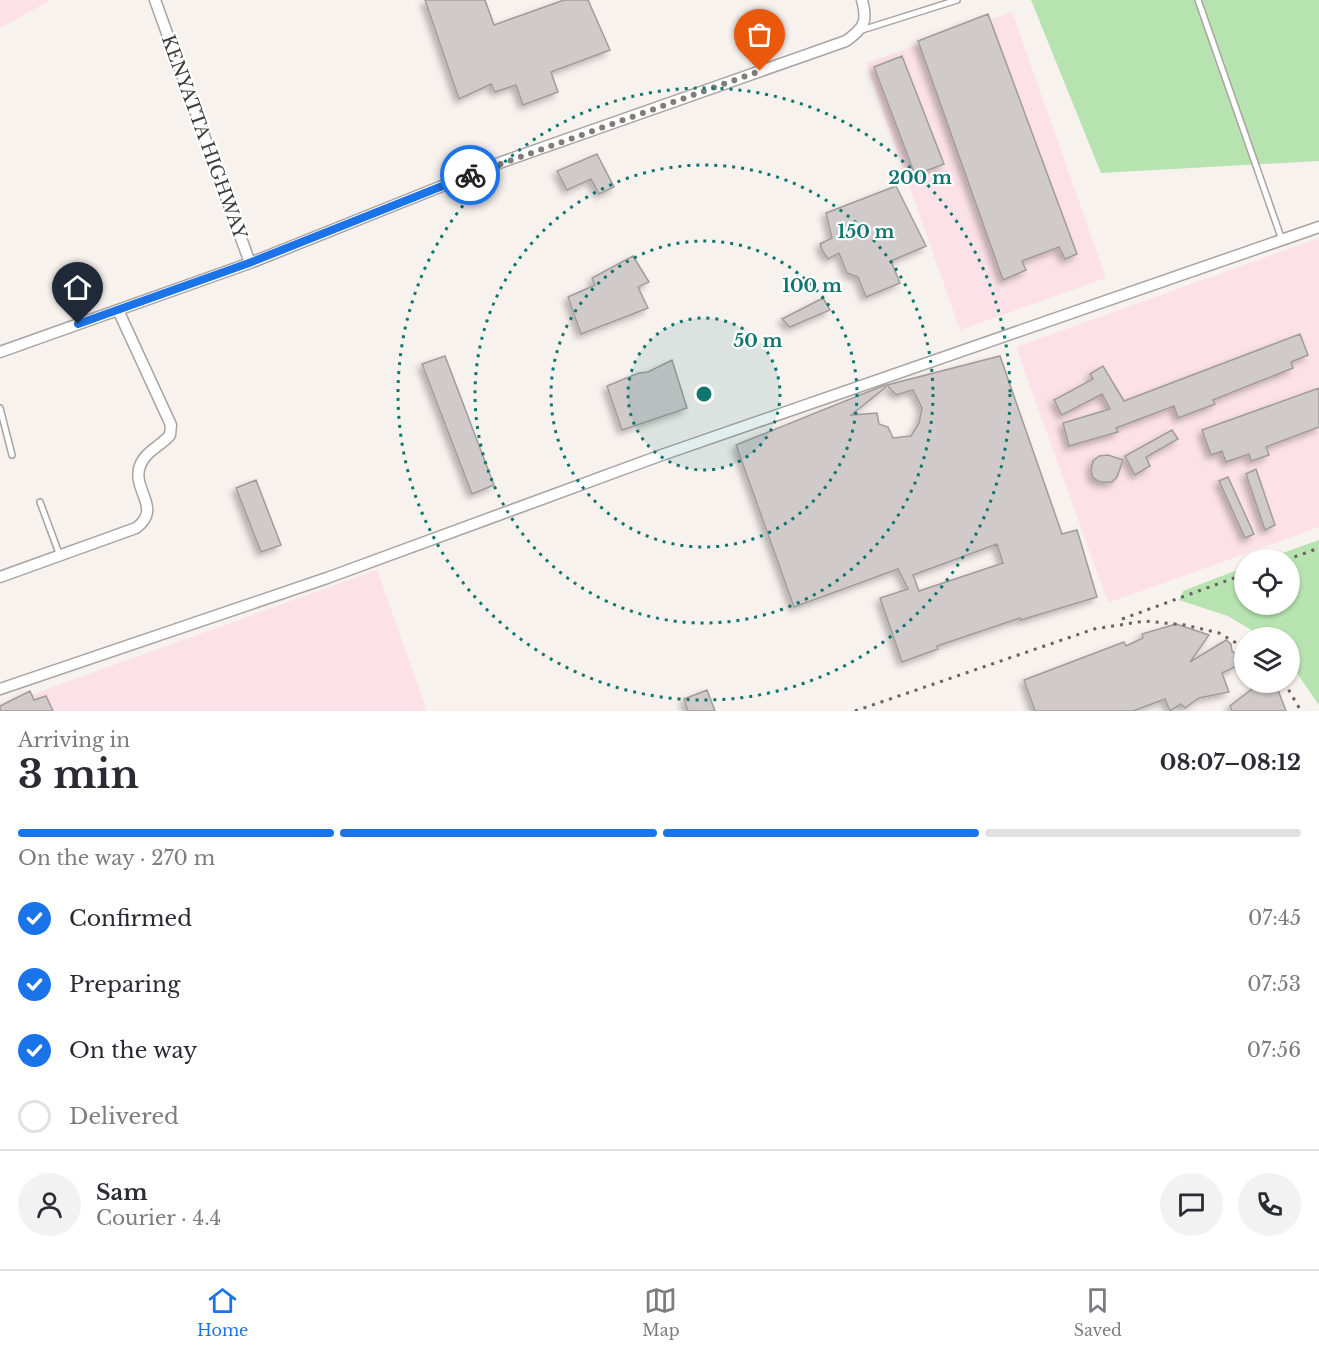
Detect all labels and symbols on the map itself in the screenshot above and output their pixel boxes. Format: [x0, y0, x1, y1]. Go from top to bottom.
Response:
pin [734, 9, 785, 71]
street label: KENYATTA HIGHWAY [157, 32, 251, 243]
courier [440, 145, 500, 205]
text: 200 m [888, 167, 952, 189]
text: 150 m [838, 221, 895, 243]
pin [52, 262, 103, 324]
text: 100 m [782, 275, 842, 297]
text: 50 m [734, 330, 783, 352]
centre of rings [694, 384, 714, 404]

